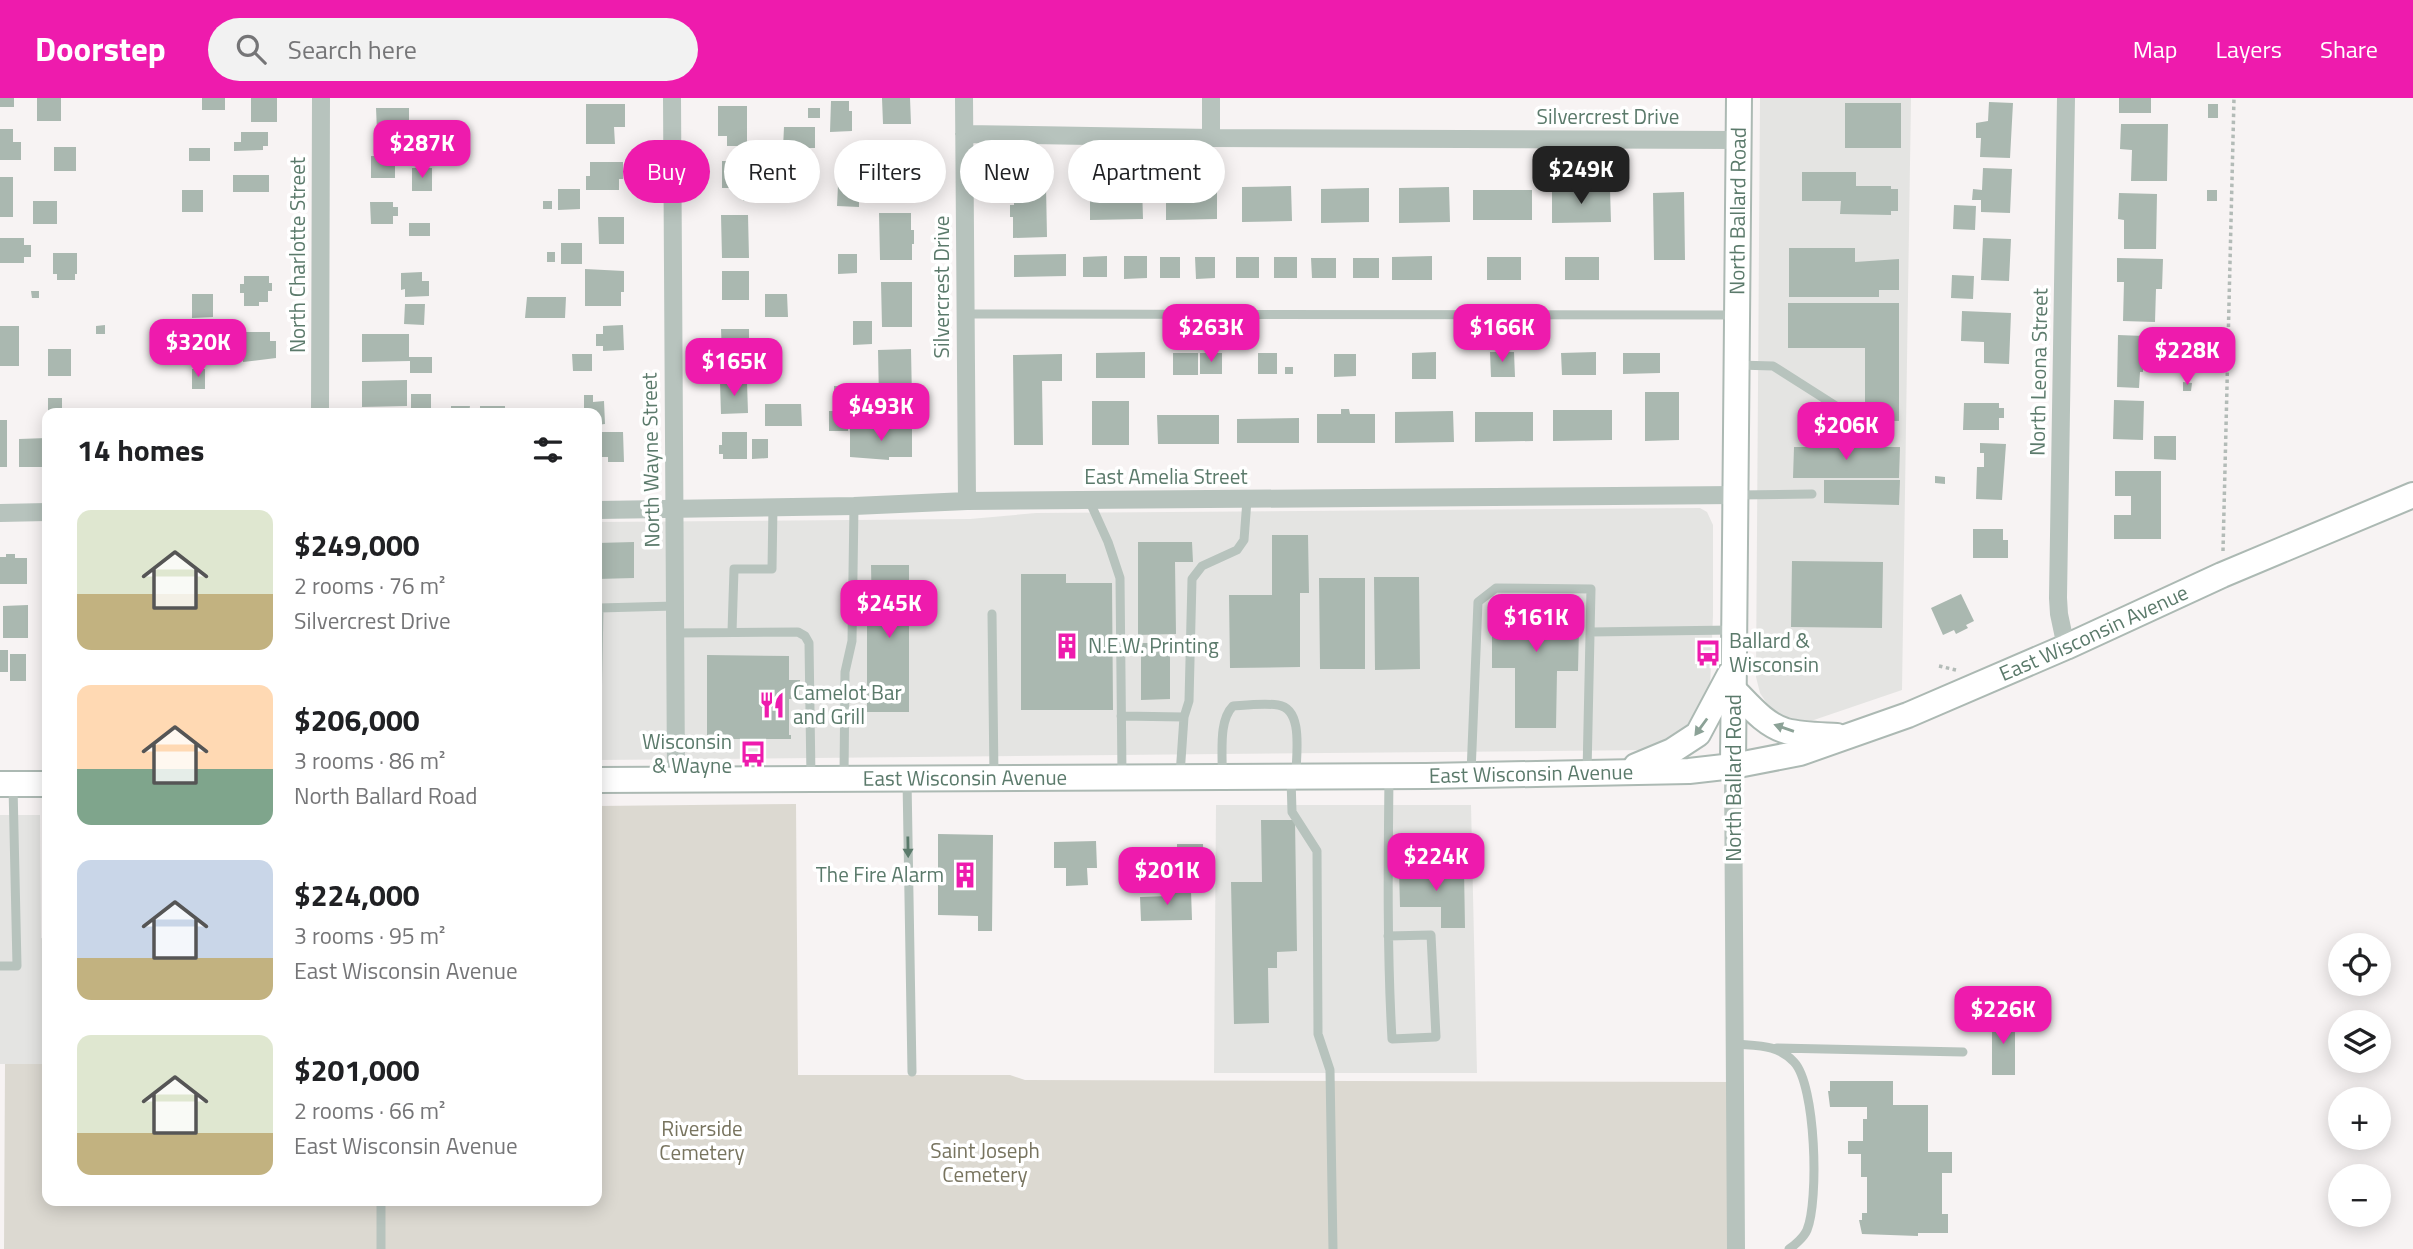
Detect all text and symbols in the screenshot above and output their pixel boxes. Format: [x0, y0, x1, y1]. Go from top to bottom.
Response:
search box [208, 18, 698, 81]
text: Doorstep [35, 24, 166, 74]
icon: search [232, 30, 270, 68]
text: Search here [288, 30, 417, 69]
text: Map [2133, 31, 2178, 67]
text: Layers [2216, 31, 2282, 67]
text: Share [2320, 31, 2378, 67]
street label: Silvercrest Drive [1537, 100, 1679, 132]
pin: $287K [373, 120, 471, 180]
text: $287K [389, 125, 455, 160]
street label: North Ballard Road [1720, 127, 1754, 295]
chip: Buy [623, 140, 710, 203]
chip: Rent [724, 140, 820, 203]
chip: Filters [834, 140, 946, 203]
chip: New [960, 140, 1054, 203]
chip: Apartment [1068, 140, 1225, 203]
pin: $249K [1532, 146, 1630, 206]
text: $249K [1548, 151, 1614, 186]
street label: North Charlotte Street [281, 156, 313, 353]
street label: Silvercrest Drive [925, 216, 957, 358]
street label: North Leona Street [2021, 287, 2055, 456]
pin: $263K [1162, 304, 1260, 364]
pin: $166K [1453, 304, 1551, 364]
text: $263K [1178, 309, 1244, 344]
text: $166K [1469, 309, 1535, 344]
pin: $320K [149, 320, 247, 379]
text: $320K [165, 324, 231, 359]
pin: $228K [2138, 328, 2236, 387]
text: $228K [2154, 332, 2220, 367]
pin: $165K [685, 338, 783, 398]
text: $165K [701, 343, 767, 378]
street label: North Wayne Street [632, 372, 668, 548]
pin: $493K [832, 384, 930, 443]
text: $493K [848, 388, 914, 423]
pin: $206K [1797, 402, 1895, 462]
text: $206K [1813, 407, 1879, 442]
text: 14 homes [77, 427, 204, 473]
icon: filters [529, 431, 567, 469]
street label: East Amelia Street [1084, 460, 1248, 492]
text: $249,000 [294, 522, 420, 568]
icon: home [133, 538, 217, 622]
text: 2 rooms · 76 m² [294, 568, 445, 603]
street label: East Wisconsin Avenue [1994, 576, 2193, 689]
pin: $245K [840, 580, 938, 640]
text: $245K [856, 585, 922, 620]
pin: $161K [1487, 594, 1585, 654]
text: $161K [1503, 599, 1569, 634]
text: Silvercrest Drive [294, 603, 451, 638]
place label: Ballard & Wisconsin [1729, 624, 1819, 680]
place label: N.E.W. Printing [1088, 629, 1219, 661]
building icon: N.E.W. Printing [1052, 631, 1082, 661]
bus stop icon: Ballard & Wisconsin [1693, 638, 1723, 668]
place label: Camelot Bar and Grill [793, 676, 902, 732]
restaurant icon: Camelot Bar and Grill [757, 690, 787, 720]
street label: North Ballard Road [1717, 694, 1749, 862]
text: $206,000 [294, 697, 420, 743]
icon: home [133, 713, 217, 797]
one-way arrow [1694, 718, 1708, 736]
one-way arrow [1774, 722, 1795, 733]
place label: Wisconsin & Wayne [642, 725, 732, 781]
bus stop icon: Wisconsin & Wayne [738, 739, 768, 769]
text: 3 rooms · 86 m² [294, 743, 445, 778]
street label: East Wisconsin Avenue [1429, 755, 1633, 791]
street label: East Wisconsin Avenue [863, 761, 1067, 794]
text: North Ballard Road [294, 778, 478, 813]
pin: $224K [1387, 834, 1485, 893]
one-way arrow [902, 836, 913, 858]
text: $224K [1403, 838, 1469, 873]
pin: $201K [1118, 848, 1216, 907]
text: $201K [1134, 852, 1200, 887]
place label: The Fire Alarm [816, 858, 944, 890]
building icon: The Fire Alarm [950, 860, 980, 890]
text: $224,000 [294, 872, 420, 918]
icon: home [133, 888, 217, 972]
text: 3 rooms · 95 m² [294, 918, 445, 953]
map controls [2328, 933, 2391, 1227]
button: locate [2328, 933, 2391, 996]
text: East Wisconsin Avenue [294, 953, 518, 988]
pin: $226K [1954, 986, 2052, 1046]
text: $226K [1970, 991, 2036, 1026]
button: layers [2328, 1010, 2391, 1073]
text: $201,000 [294, 1047, 420, 1093]
icon: home [133, 1063, 217, 1147]
button: + [2328, 1087, 2391, 1150]
text: 2 rooms · 66 m² [294, 1093, 445, 1128]
park label: Riverside Cemetery [659, 1112, 745, 1168]
text: East Wisconsin Avenue [294, 1128, 518, 1163]
park label: Saint Joseph Cemetery [930, 1134, 1040, 1190]
button: − [2328, 1164, 2391, 1227]

